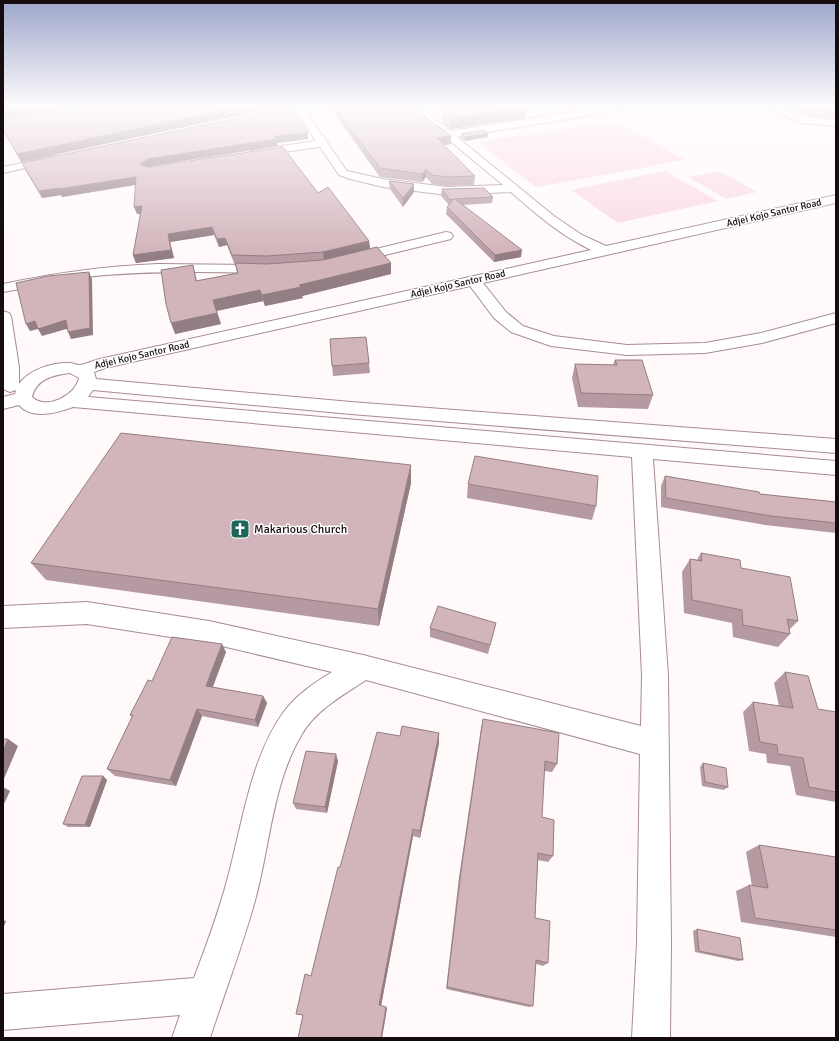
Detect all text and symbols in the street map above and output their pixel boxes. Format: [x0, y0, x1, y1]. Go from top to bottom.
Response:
street label: Adjei Kojo Santor Road [725, 196, 823, 230]
street label: Adjei Kojo Santor Road [409, 267, 507, 301]
street label: Adjei Kojo Santor Road [93, 338, 191, 372]
church icon: Makarious Church [229, 518, 251, 540]
place label: Makarious Church [254, 522, 347, 537]

